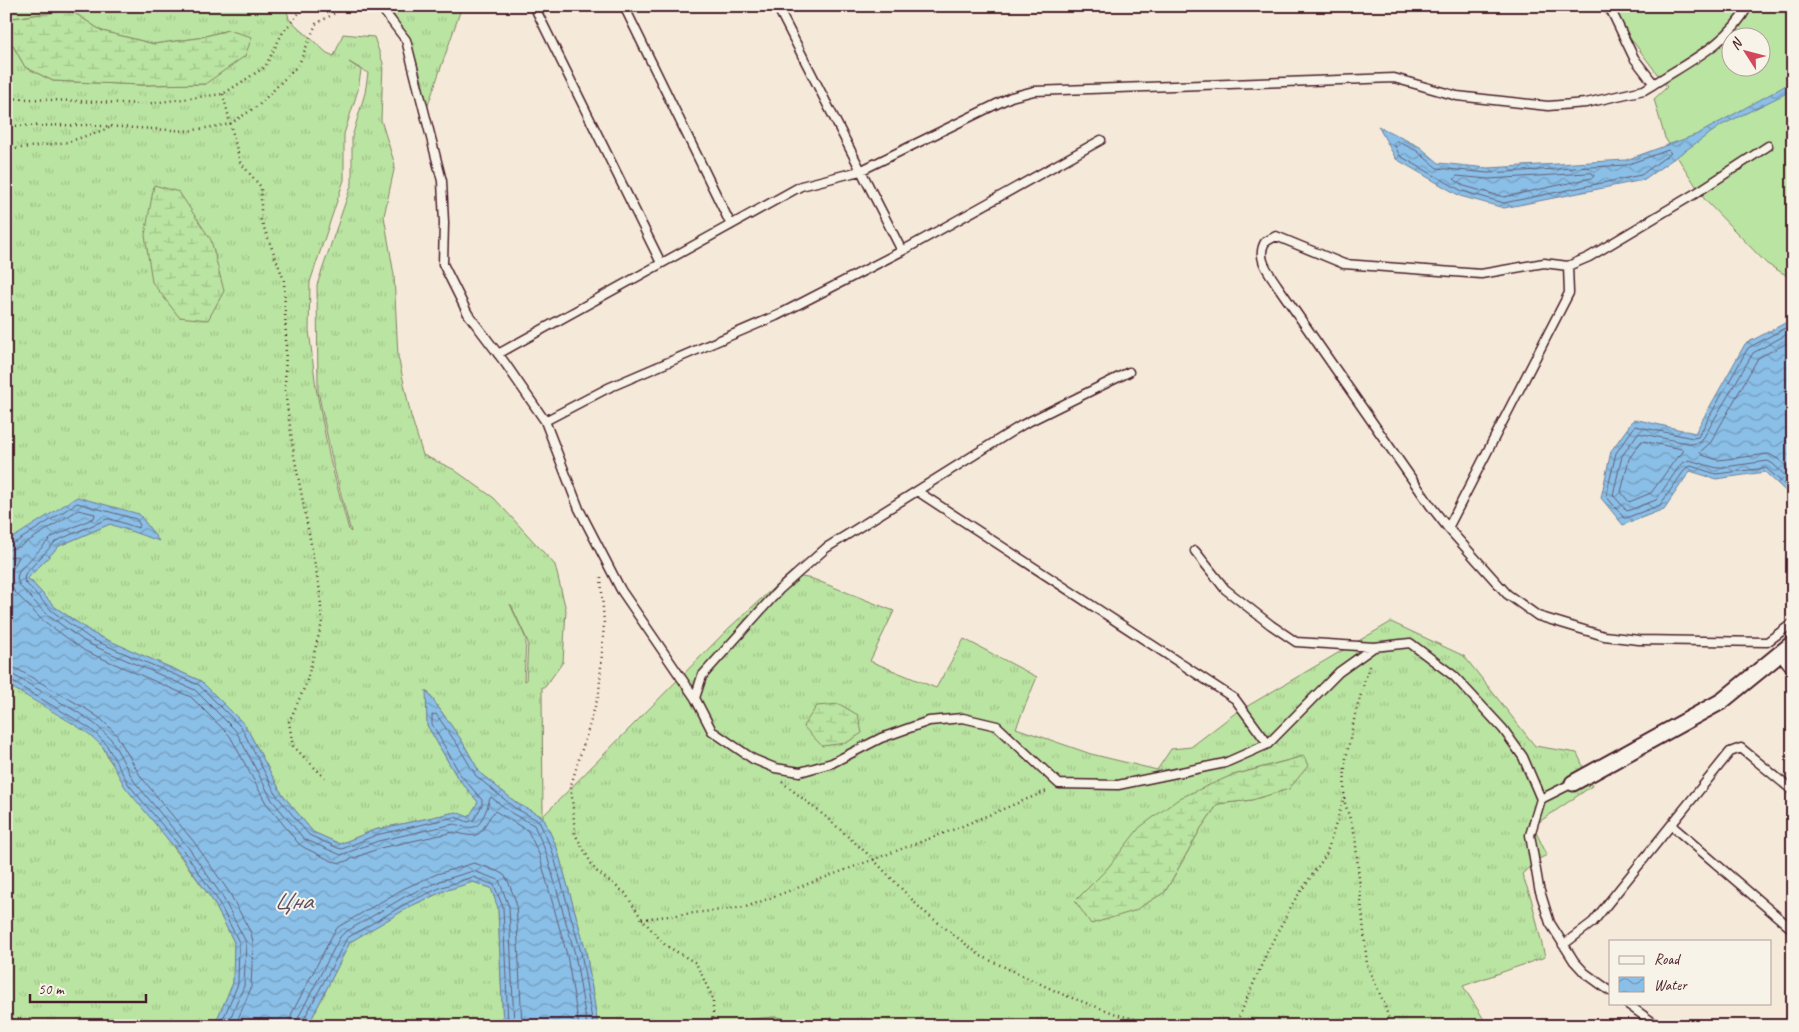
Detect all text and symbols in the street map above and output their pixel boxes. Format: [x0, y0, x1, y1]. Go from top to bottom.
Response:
north arrow [1722, 28, 1772, 78]
text: N [1726, 34, 1747, 53]
water label: Цна [274, 884, 315, 917]
legend [1609, 940, 1772, 1004]
text: Road [1654, 950, 1681, 969]
scale bar [30, 972, 146, 1004]
text: Water [1654, 976, 1688, 995]
text: 50 m [38, 980, 65, 999]

